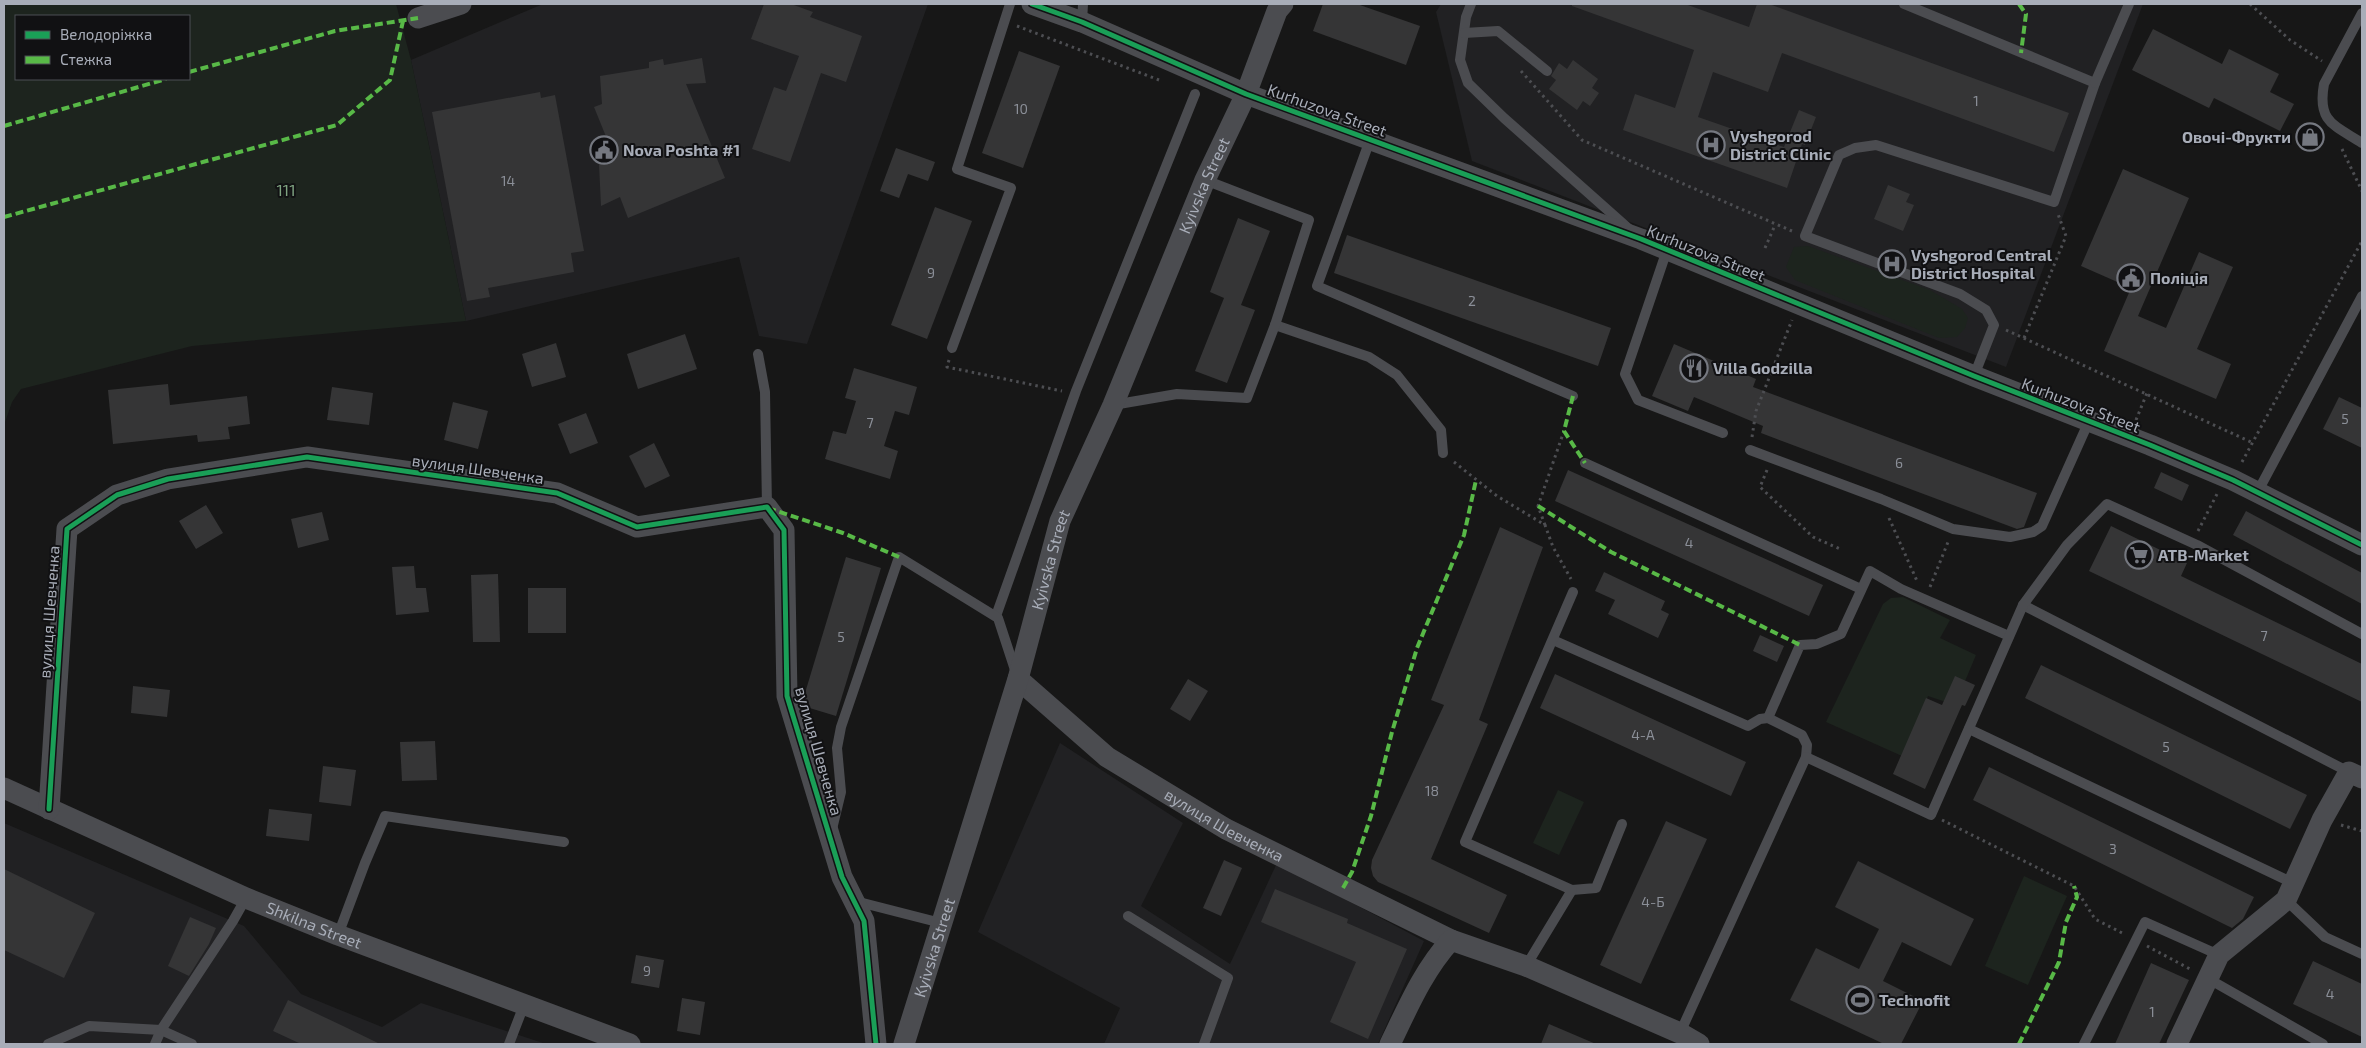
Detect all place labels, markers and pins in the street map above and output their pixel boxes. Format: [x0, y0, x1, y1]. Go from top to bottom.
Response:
shop icon: Овочі-Фрукти [2295, 122, 2325, 152]
place label: Vyshgorod District Clinic [1730, 126, 1831, 163]
place label: Овочі-Фрукти [2182, 127, 2291, 146]
hospital icon: Vyshgorod District Clinic [1696, 130, 1726, 160]
public building icon: Nova Poshta #1 [589, 135, 619, 165]
place label: Nova Poshta #1 [623, 140, 740, 159]
place label: Vyshgorod Central District Hospital [1911, 245, 2053, 282]
hospital icon: Vyshgorod Central District Hospital [1877, 249, 1907, 279]
public building icon: Поліція [2116, 263, 2146, 293]
place label: Поліція [2150, 268, 2208, 287]
restaurant icon: Villa Godzilla [1679, 353, 1709, 383]
place label: Villa Godzilla [1713, 358, 1813, 377]
supermarket icon: ATB-Market [2124, 540, 2154, 570]
place label: ATB-Market [2158, 545, 2249, 564]
sports icon: Technofit [1845, 985, 1875, 1015]
place label: Technofit [1879, 990, 1951, 1009]

